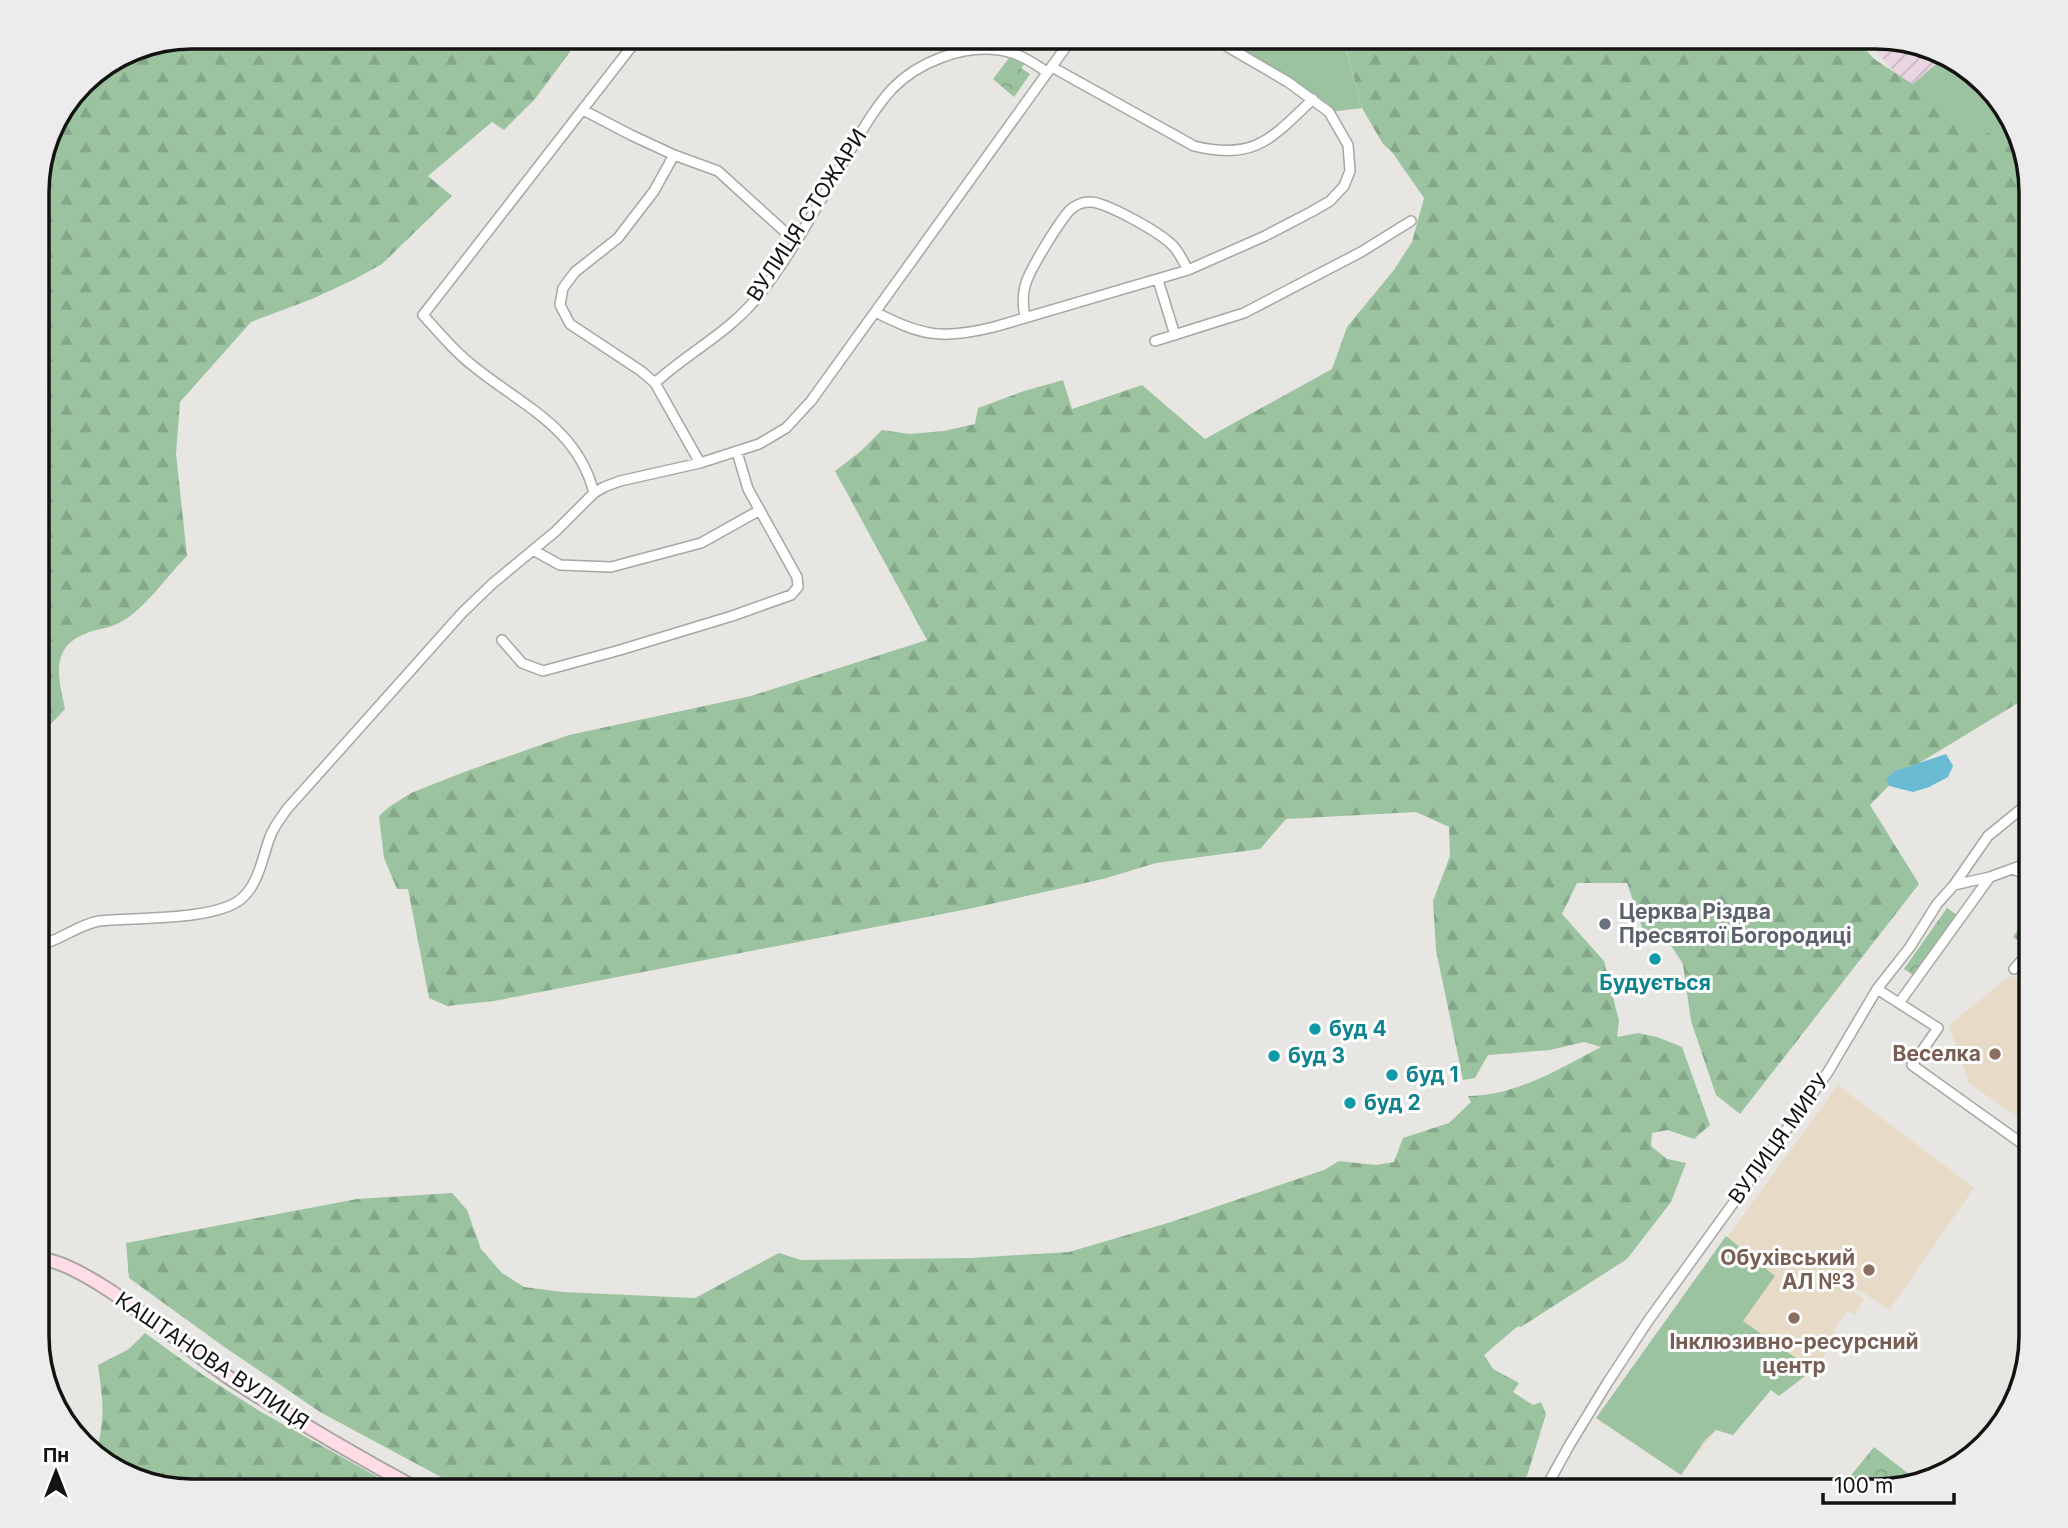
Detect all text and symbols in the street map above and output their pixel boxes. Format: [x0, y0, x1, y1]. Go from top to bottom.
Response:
street label: ВУЛИЦЯ СТОЖАРИ [742, 124, 872, 305]
place label: Церква Різдва Пресвятої Богородиці [1619, 899, 1852, 948]
marker: Церква Різдва Пресвятої Богородиці [1597, 916, 1613, 932]
marker: Будується [1647, 951, 1663, 967]
place label: Будується [1599, 970, 1711, 995]
place label: буд 4 [1329, 1016, 1387, 1041]
marker: буд 4 [1307, 1021, 1323, 1037]
place label: Веселка [1893, 1041, 1981, 1066]
place label: буд 3 [1288, 1043, 1345, 1068]
marker: Веселка [1987, 1046, 2003, 1062]
marker: буд 3 [1266, 1048, 1282, 1064]
place label: буд 1 [1406, 1062, 1459, 1087]
marker: буд 1 [1384, 1067, 1400, 1083]
street label: ВУЛИЦЯ МИРУ [1723, 1069, 1834, 1209]
place label: буд 2 [1364, 1090, 1421, 1115]
marker: буд 2 [1342, 1095, 1358, 1111]
place label: Обухівський АЛ №3 [1720, 1245, 1855, 1294]
marker: Обухівський АЛ №3 [1861, 1262, 1877, 1278]
street label: КАШТАНОВА ВУЛИЦЯ [111, 1287, 314, 1435]
marker: Інклюзивно-ресурсний центр [1786, 1310, 1802, 1326]
place label: Інклюзивно-ресурсний центр [1669, 1329, 1919, 1378]
north arrow [21, 1437, 91, 1507]
text: Пн [43, 1444, 69, 1467]
scale bar [1823, 1462, 1954, 1506]
text: 100 m [1834, 1473, 1893, 1498]

